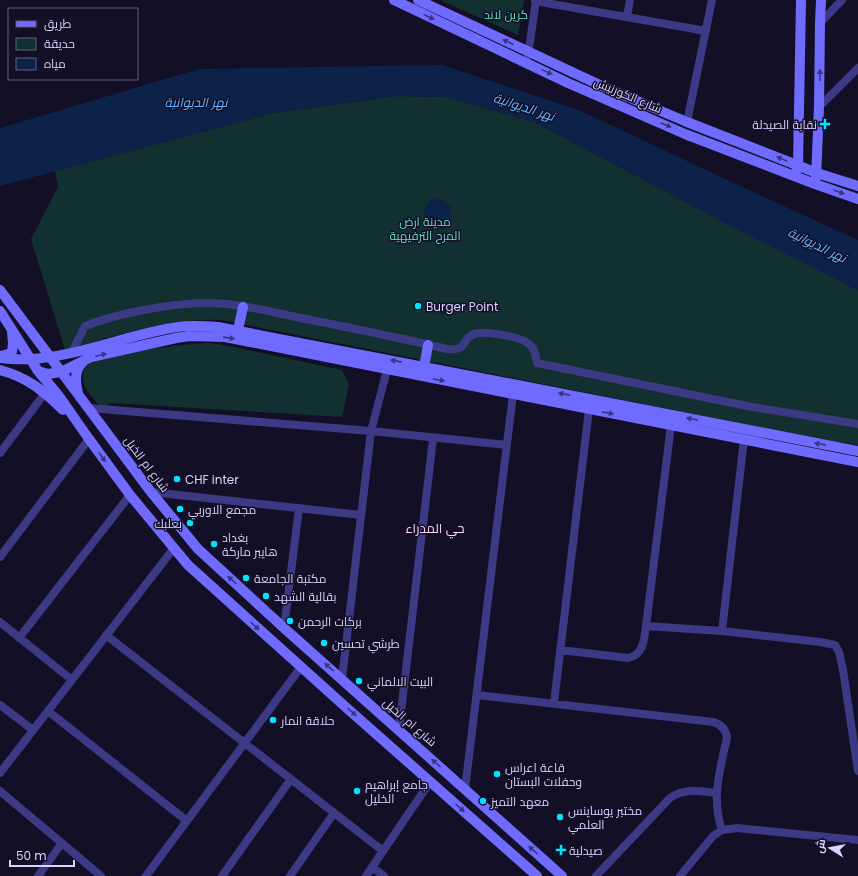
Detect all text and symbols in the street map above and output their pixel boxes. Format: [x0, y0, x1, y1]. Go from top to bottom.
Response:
park label: كرين لاند [484, 6, 528, 23]
legend [8, 8, 138, 80]
one-way arrow [424, 14, 435, 20]
text: طريق [44, 15, 72, 32]
text: حديقة [44, 35, 75, 52]
one-way arrow [502, 39, 513, 45]
text: مياه [44, 55, 66, 72]
one-way arrow [817, 68, 823, 81]
one-way arrow [541, 69, 552, 76]
street label: شارع الكورنيش [591, 73, 665, 117]
water label: نهر الديوانية [491, 88, 558, 126]
water label: نهر الديوانية [164, 93, 229, 112]
place label: نقابة الصيدلة [752, 116, 817, 133]
marker: نقابة الصيدلة [820, 119, 830, 129]
one-way arrow [660, 122, 671, 128]
one-way arrow [776, 156, 787, 162]
one-way arrow [833, 190, 845, 196]
park label: مدينة ارض المرح الترفيهية [389, 213, 461, 244]
water label: نهر الديوانية [784, 223, 851, 268]
place label: Burger Point [426, 298, 498, 315]
marker: Burger Point [413, 301, 423, 311]
one-way arrow [223, 335, 235, 341]
one-way arrow [95, 351, 107, 357]
one-way arrow [389, 358, 402, 364]
one-way arrow [433, 377, 445, 383]
one-way arrow [558, 391, 571, 397]
one-way arrow [602, 410, 614, 416]
one-way arrow [686, 415, 698, 421]
street label: شارع ام الخيل [120, 432, 174, 496]
one-way arrow [814, 440, 826, 446]
one-way arrow [98, 452, 106, 463]
place label: CHF inter [185, 471, 239, 488]
marker: CHF inter [172, 474, 182, 484]
place label: مجمع الاوربي [188, 501, 256, 520]
marker: مجمع الاوربي [175, 504, 185, 514]
place label: بعلبك [154, 515, 182, 532]
marker: بعلبك [185, 518, 195, 528]
district label: حي المدراء [406, 519, 464, 539]
place label: بغداد هايبر ماركة [222, 529, 277, 560]
marker: بغداد هايبر ماركة [209, 539, 219, 549]
place label: مكتبة الجامعة [254, 570, 326, 587]
marker: مكتبة الجامعة [241, 573, 251, 583]
one-way arrow [226, 576, 237, 585]
place label: بقالية الشهد [274, 588, 337, 605]
marker: بقالية الشهد [261, 591, 271, 601]
place label: بركات الرحمن [298, 613, 362, 630]
marker: بركات الرحمن [285, 616, 295, 626]
one-way arrow [250, 621, 260, 630]
place label: طرشي تحسين [332, 635, 400, 654]
marker: طرشي تحسين [319, 638, 329, 648]
one-way arrow [324, 663, 333, 672]
place label: البيت الالماني [367, 673, 433, 692]
marker: البيت الالماني [354, 676, 364, 686]
street label: شارع ام الخيل [379, 694, 441, 750]
one-way arrow [346, 708, 357, 717]
place label: حلاقة انمار [280, 712, 334, 729]
marker: حلاقة انمار [268, 715, 278, 725]
one-way arrow [431, 758, 441, 768]
place label: قاعة اعراس وحفلات البستان [505, 759, 582, 790]
marker: قاعة اعراس وحفلات البستان [492, 769, 502, 779]
place label: جامع إبراهيم الخليل [365, 776, 428, 807]
marker: جامع إبراهيم الخليل [352, 786, 362, 796]
place label: معهد التميز [490, 793, 549, 810]
marker: معهد التميز [478, 796, 488, 806]
place label: مختبر يوساينس العلمي [568, 802, 642, 835]
one-way arrow [454, 803, 465, 812]
marker: مختبر يوساينس العلمي [555, 812, 565, 822]
north arrow [810, 828, 850, 868]
text: ش [811, 838, 829, 855]
scale bar [10, 842, 74, 868]
place label: صيدلية [569, 842, 603, 859]
marker: صيدلية [556, 845, 566, 855]
one-way arrow [528, 846, 537, 855]
text: 50 m [16, 847, 47, 864]

